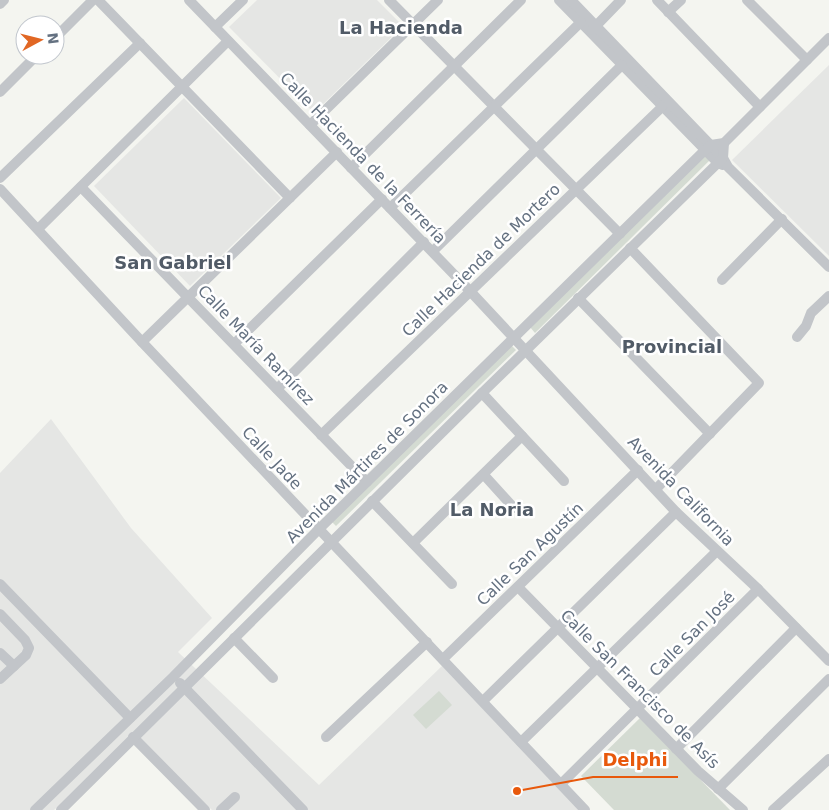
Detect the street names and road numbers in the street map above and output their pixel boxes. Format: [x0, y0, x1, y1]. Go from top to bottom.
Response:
street label: Calle Hacienda de la Ferrería [276, 68, 450, 248]
street label: Calle Hacienda de Mortero [398, 179, 564, 341]
street label: Calle María Ramírez [194, 281, 318, 409]
street label: Avenida Mártires de Sonora [282, 377, 452, 547]
street label: Calle Jade [238, 423, 306, 493]
street label: Avenida California [624, 432, 738, 550]
street label: Calle San Agustín [473, 498, 587, 610]
street label: Calle San José [645, 587, 739, 681]
street label: Calle San Francisco de Asís [557, 606, 723, 772]

